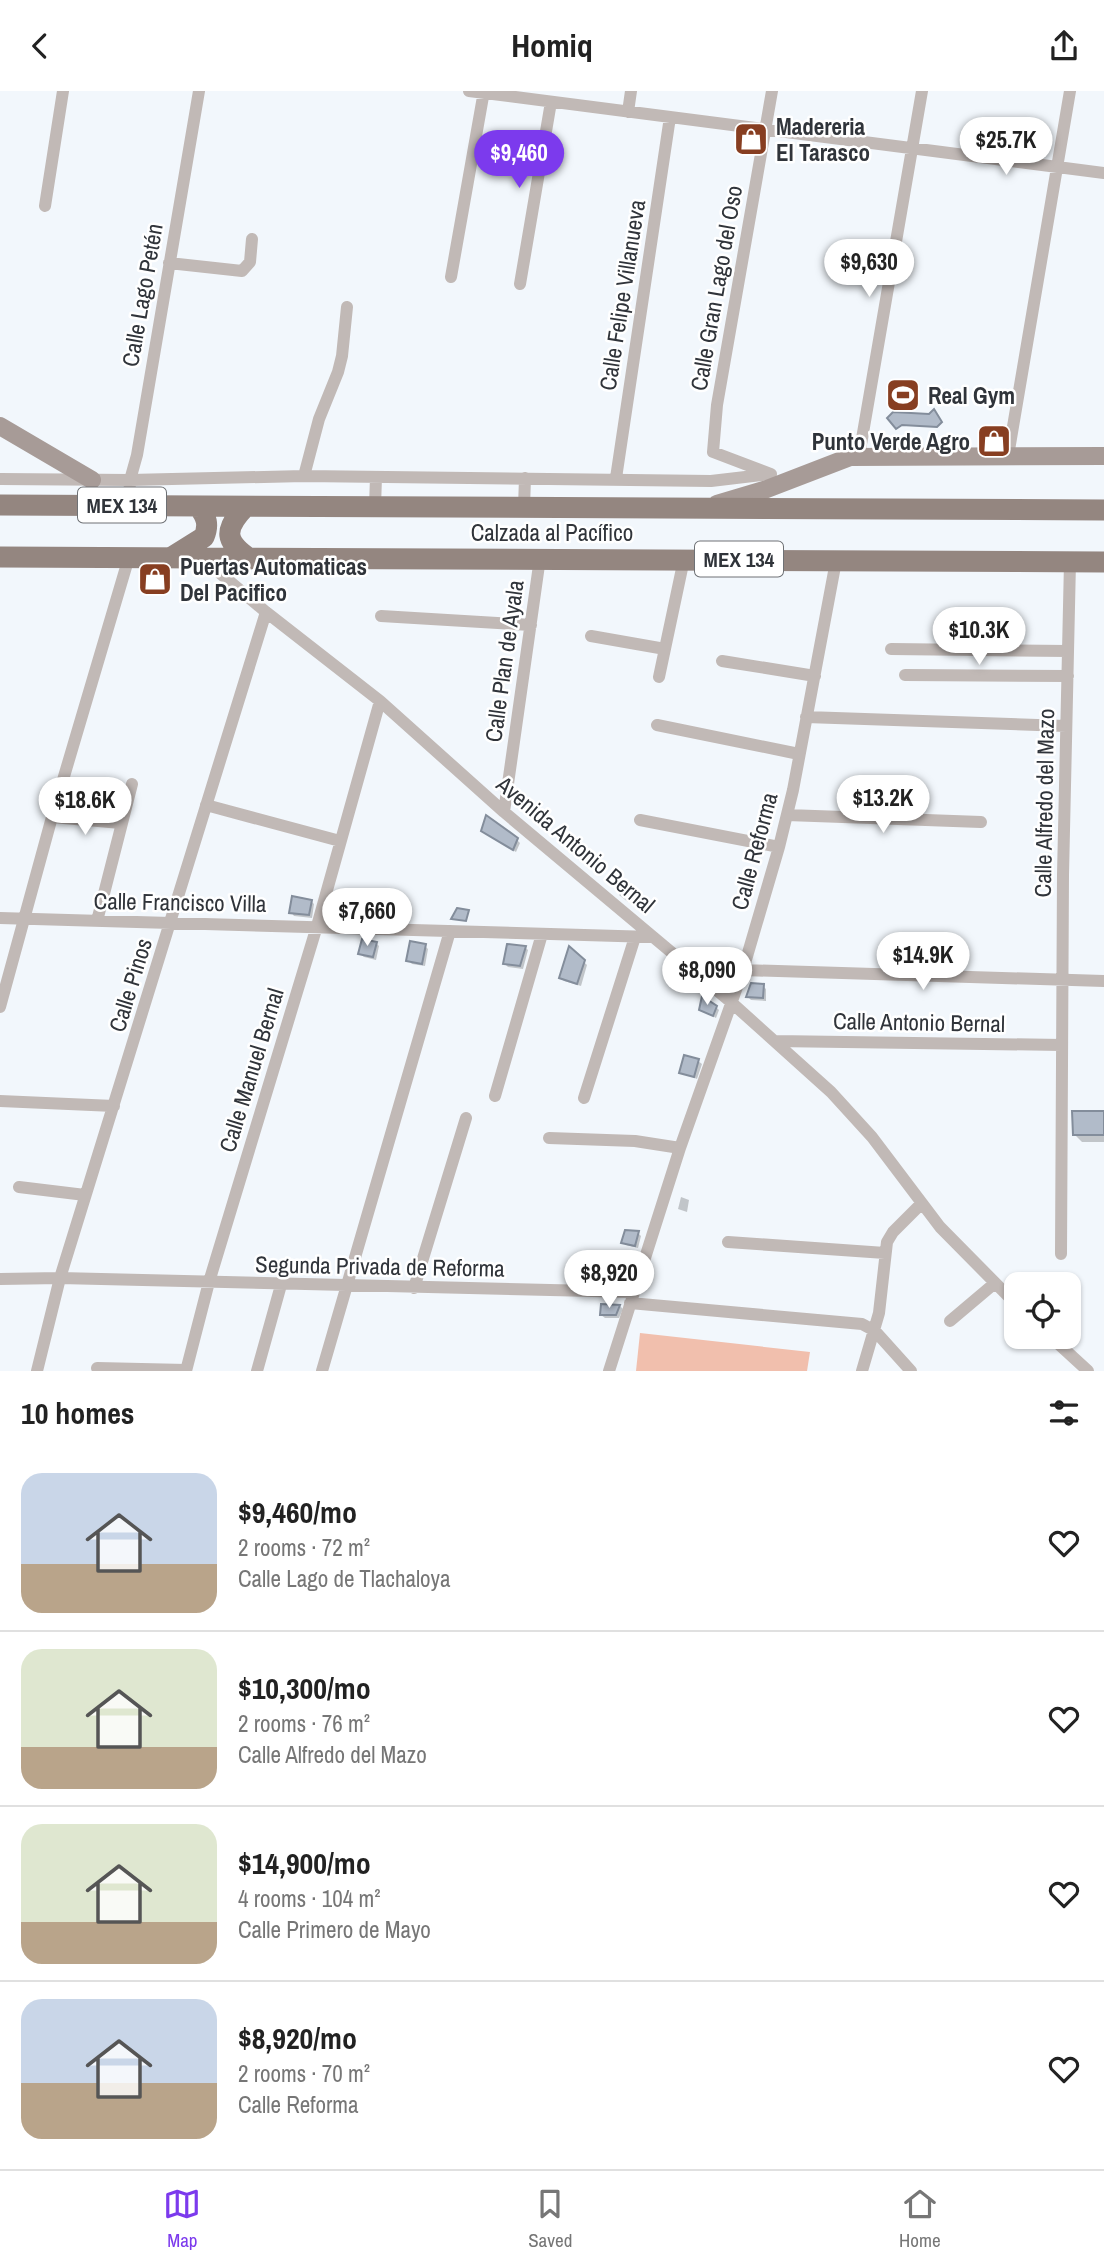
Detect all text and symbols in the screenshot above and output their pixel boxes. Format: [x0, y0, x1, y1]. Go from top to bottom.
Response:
text: Homiq [511, 24, 593, 67]
icon: back [21, 27, 59, 65]
icon: share [1045, 27, 1083, 65]
place label: Madereria El Tarasco [776, 111, 870, 168]
pin: $25.7K [949, 118, 1063, 177]
shop icon: Madereria El Tarasco [732, 120, 770, 158]
text: $25.7K [976, 124, 1036, 155]
pin: $9,460 [462, 131, 576, 190]
text: $9,460 [490, 137, 548, 168]
street label: Calle Gran Lago del Oso [683, 183, 749, 393]
street label: Calle Felipe Villanueva [592, 197, 652, 393]
street label: Calle Lago Petén [114, 221, 170, 369]
pin: $9,630 [812, 239, 926, 299]
text: $9,630 [840, 246, 898, 277]
sports icon: Real Gym [884, 376, 922, 414]
place label: Real Gym [928, 380, 1015, 411]
shop icon: Punto Verde Agro [975, 422, 1013, 460]
place label: Punto Verde Agro [812, 426, 970, 457]
road number: MEX 134 [78, 487, 166, 523]
street label: Calzada al Pacífico [471, 517, 633, 548]
road number: MEX 134 [695, 541, 783, 577]
place label: Puertas Automaticas Del Pacifico [180, 551, 367, 608]
shop icon: Puertas Automaticas Del Pacifico [136, 560, 174, 598]
street label: Calle Plan de Ayala [477, 578, 531, 744]
pin: $10.3K [922, 607, 1036, 667]
text: $10.3K [949, 614, 1009, 645]
street label: Calle Alfredo del Mazo [1027, 708, 1061, 898]
street label: Avenida Antonio Bernal [489, 768, 662, 919]
pin: $13.2K [826, 775, 940, 835]
pin: $18.6K [28, 777, 142, 837]
text: $13.2K [853, 782, 913, 813]
text: $18.6K [55, 784, 115, 815]
street label: Calle Reforma [723, 788, 785, 913]
street label: Calle Francisco Villa [93, 885, 267, 919]
pin: $7,660 [310, 889, 424, 948]
text: $7,660 [338, 895, 396, 926]
pin: $14.9K [866, 933, 980, 992]
street label: Calle Pinos [101, 934, 159, 1036]
text: $14.9K [893, 939, 953, 970]
pin: $8,090 [650, 947, 764, 1007]
text: $8,090 [678, 954, 736, 985]
street label: Calle Manuel Bernal [211, 984, 291, 1156]
street label: Calle Antonio Bernal [833, 1005, 1005, 1039]
street label: Segunda Privada de Reforma [255, 1248, 506, 1284]
pin: $8,920 [552, 1251, 666, 1310]
text: $8,920 [580, 1257, 638, 1288]
map controls [1004, 1272, 1081, 1349]
button: locate [1004, 1272, 1081, 1349]
text: 10 homes [21, 1393, 135, 1433]
icon: filters [1045, 1394, 1083, 1432]
text: $9,460/mo [238, 1492, 357, 1532]
icon: home [77, 1501, 161, 1585]
icon: heart [1045, 1524, 1083, 1562]
text: 2 rooms · 72 m² [238, 1532, 370, 1563]
text: Calle Lago de Tlachaloya [238, 1563, 451, 1594]
text: $10,300/mo [238, 1668, 371, 1708]
icon: home [77, 1677, 161, 1761]
icon: heart [1045, 1700, 1083, 1738]
text: 2 rooms · 76 m² [238, 1708, 370, 1739]
text: Calle Alfredo del Mazo [238, 1739, 427, 1770]
text: $14,900/mo [238, 1843, 371, 1883]
icon: home [77, 1852, 161, 1936]
icon: heart [1045, 1875, 1083, 1913]
text: 4 rooms · 104 m² [238, 1883, 381, 1914]
text: Calle Primero de Mayo [238, 1914, 431, 1945]
text: $8,920/mo [238, 2018, 357, 2058]
icon: home [77, 2027, 161, 2111]
icon: heart [1045, 2050, 1083, 2088]
text: 2 rooms · 70 m² [238, 2058, 370, 2089]
text: Calle Reforma [238, 2089, 359, 2120]
tab: Map [163, 2185, 201, 2253]
tab: Saved [528, 2185, 572, 2253]
tab: Home [899, 2185, 941, 2253]

